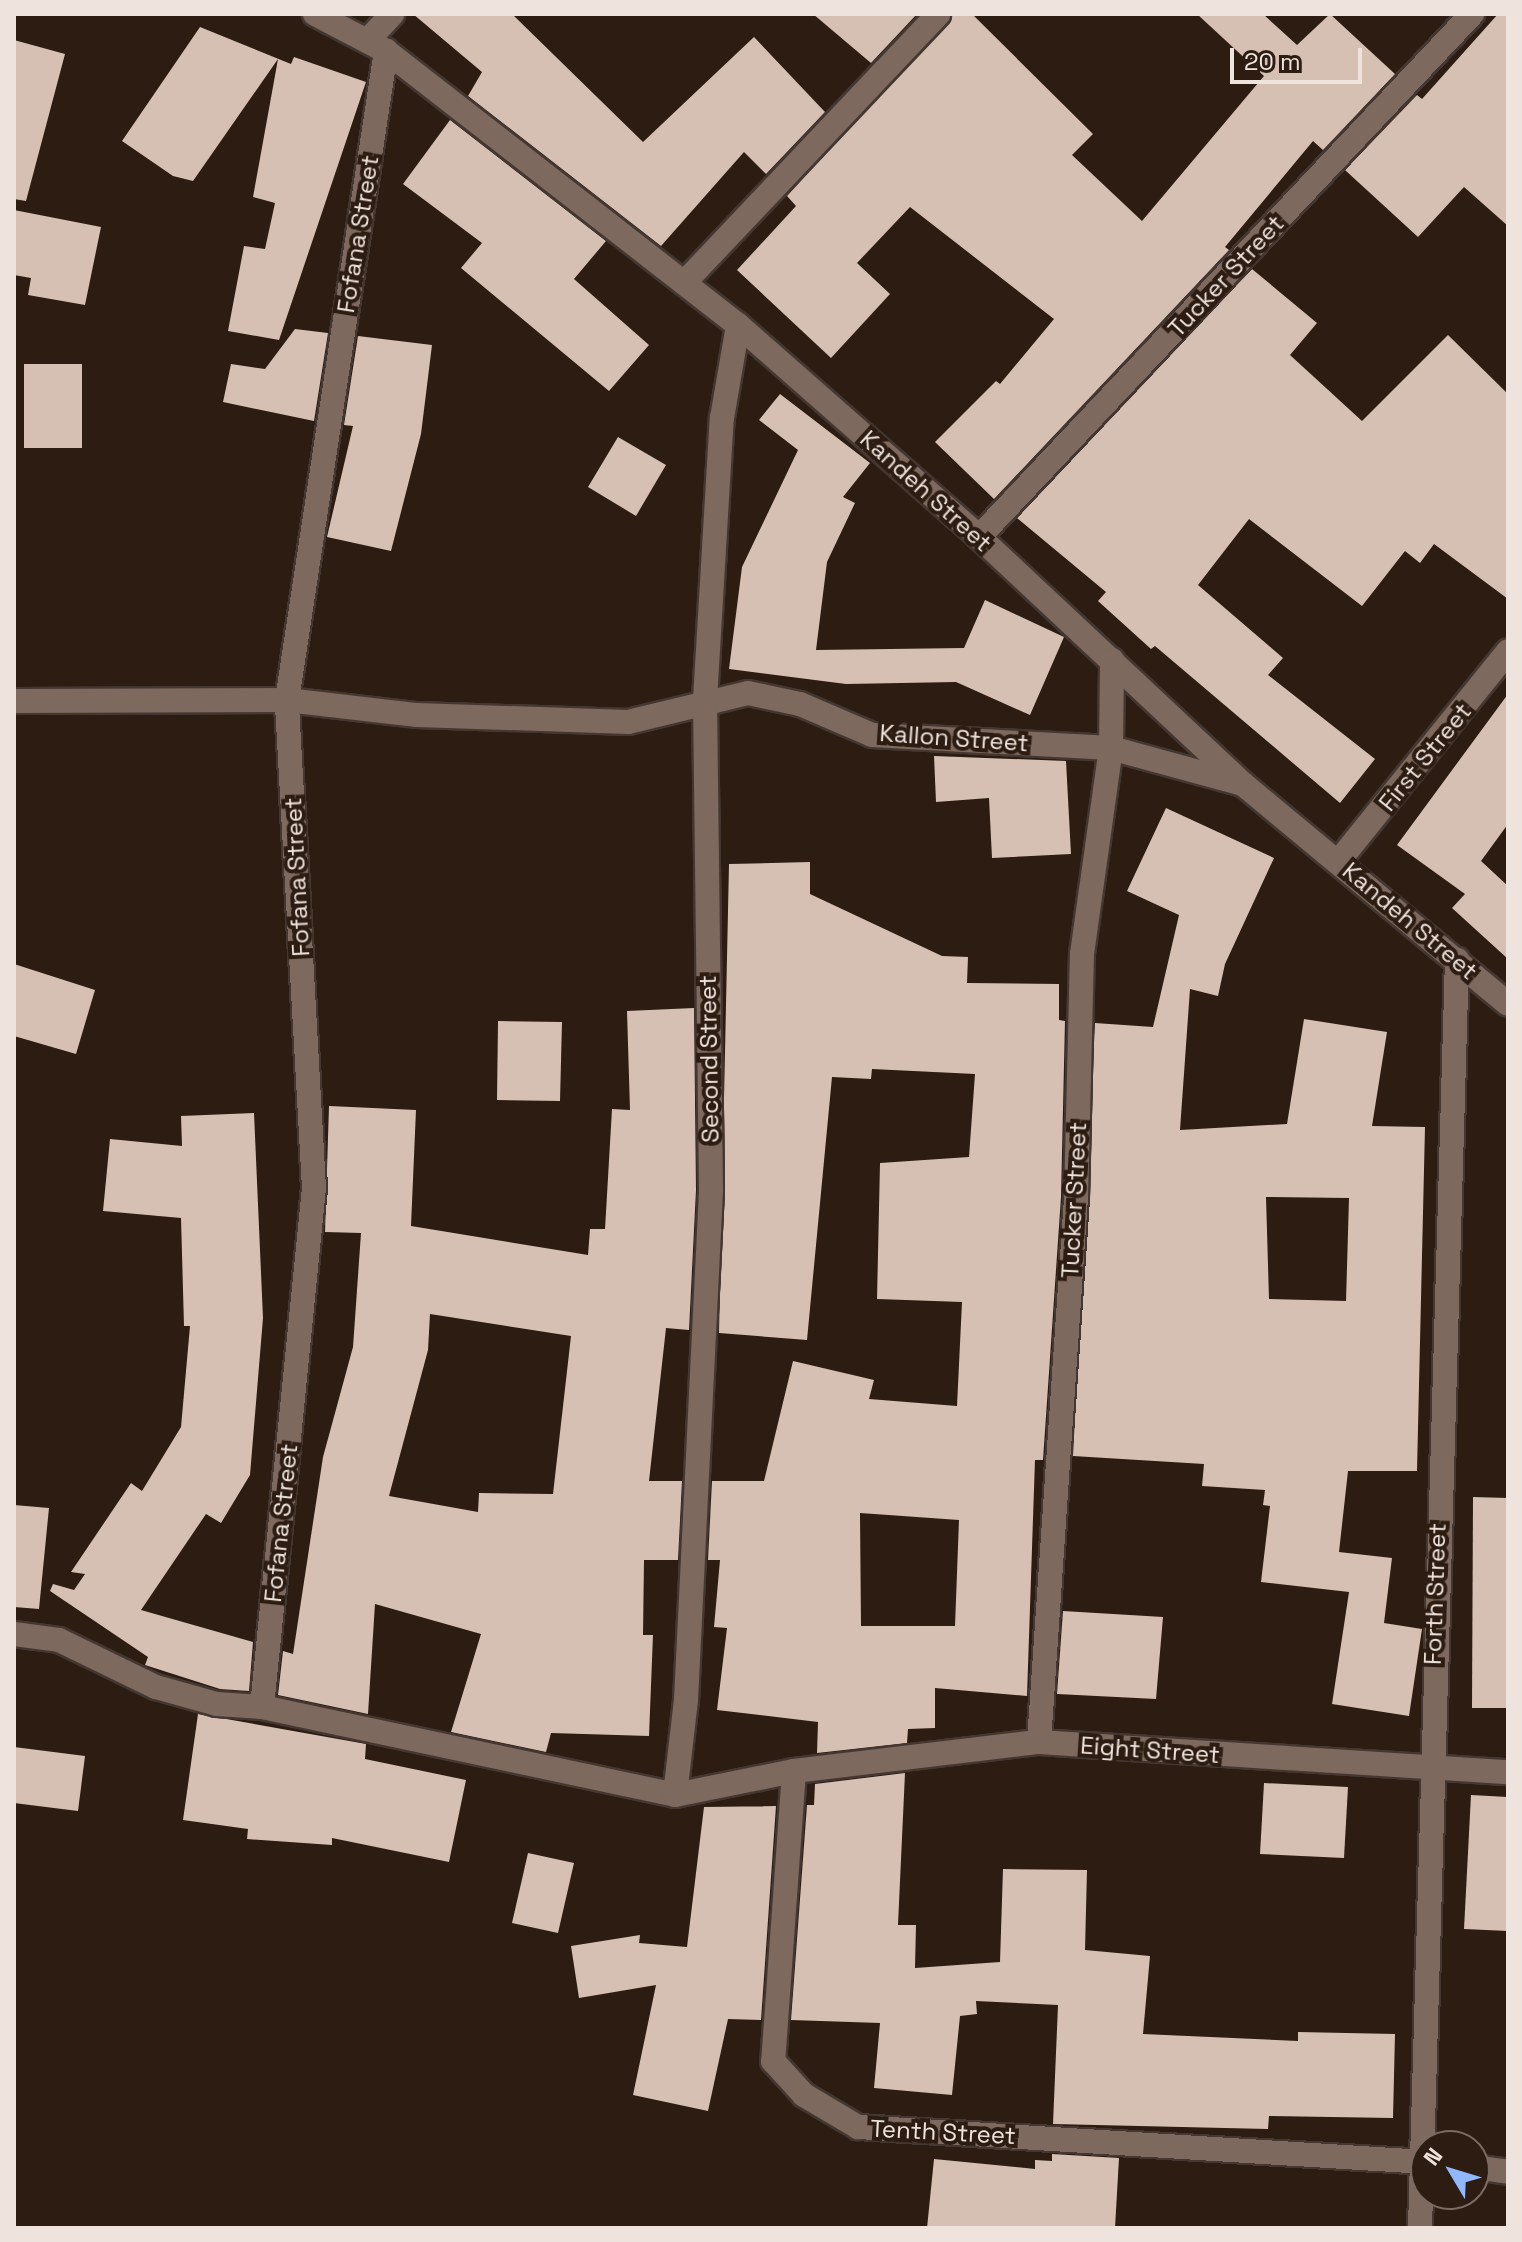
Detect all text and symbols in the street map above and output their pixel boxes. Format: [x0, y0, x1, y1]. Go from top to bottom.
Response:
scale bar [1234, 32, 1366, 82]
text: 20 m [1244, 46, 1301, 77]
street label: Fofana Street [331, 153, 385, 315]
street label: Tucker Street [1162, 209, 1290, 343]
street label: Kandeh Street [854, 424, 998, 558]
street label: First Street [1373, 697, 1477, 817]
street label: Kallon Street [879, 718, 1029, 758]
street label: Fofana Street [278, 797, 316, 957]
street label: Kandeh Street [1337, 856, 1483, 986]
street label: Second Street [693, 975, 725, 1143]
street label: Tucker Street [1056, 1121, 1092, 1279]
street label: Fofana Street [258, 1442, 304, 1604]
street label: Forth Street [1418, 1523, 1452, 1665]
street label: Eight Street [1079, 1731, 1221, 1769]
street label: Tenth Street [870, 2114, 1016, 2150]
north arrow [1410, 2130, 1490, 2210]
text: N [1417, 2142, 1448, 2171]

